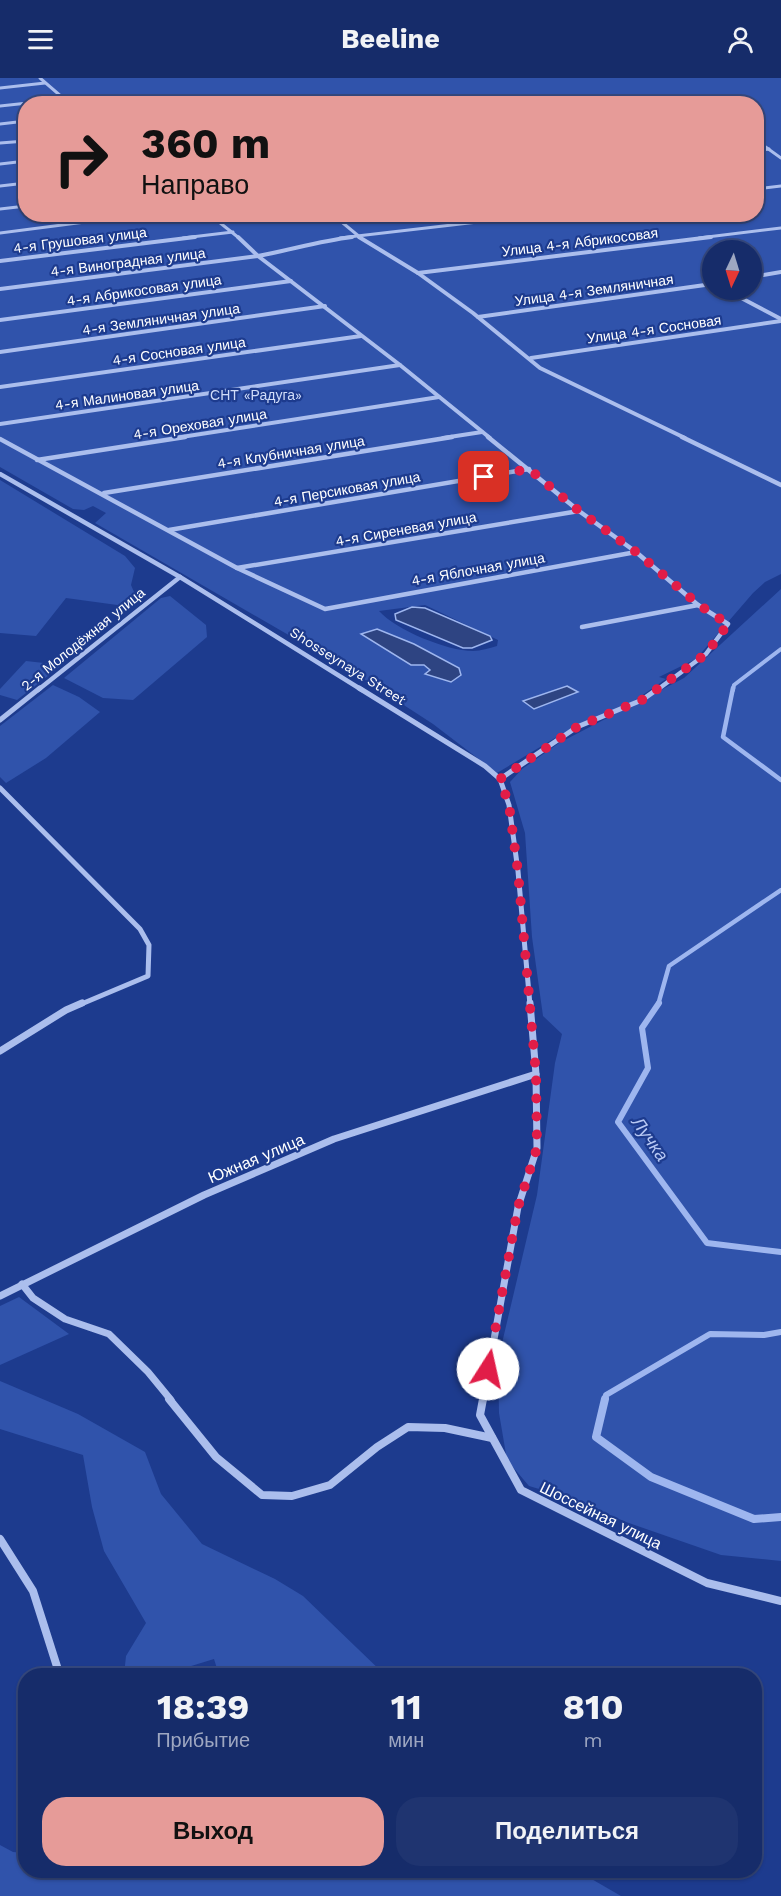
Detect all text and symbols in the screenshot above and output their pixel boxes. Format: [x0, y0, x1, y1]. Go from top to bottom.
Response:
icon: menu [24, 23, 57, 56]
text: Beeline [341, 23, 440, 55]
icon: person [724, 23, 757, 56]
text: 360 m [141, 119, 270, 168]
icon: right [42, 120, 120, 198]
text: Направо [141, 169, 249, 201]
street label: 4-я Грушовая улица [12, 224, 148, 256]
street label: Улица 4-я Абрикосовая [501, 224, 659, 260]
north arrow [702, 240, 762, 300]
map controls [702, 240, 762, 300]
street label: 4-я Виноградная улица [50, 245, 207, 279]
street label: 4-я Абрикосовая улица [66, 271, 223, 309]
street label: Улица 4-я Земляничная [514, 271, 674, 309]
street label: 4-я Земляничная улица [81, 300, 241, 338]
street label: Улица 4-я Сосновая [586, 312, 722, 346]
street label: 4-я Сосновая улица [111, 334, 247, 368]
street label: 4-я Малиновая улица [54, 377, 200, 413]
park label: СНТ «Радуга» [210, 387, 302, 403]
street label: 4-я Ореховая улица [132, 406, 268, 442]
street label: 4-я Клубничная улица [216, 432, 366, 472]
pin [458, 451, 509, 502]
icon: arrive [467, 460, 500, 493]
street label: 4-я Персиковая улица [272, 468, 422, 510]
street label: 4-я Сиреневая улица [334, 509, 478, 549]
street label: 4-я Яблочная улица [410, 549, 546, 589]
street label: 2-я Молодёжная улица [18, 584, 148, 694]
street label: Shosseynaya Street [287, 624, 409, 708]
water label: Лучка [627, 1112, 673, 1165]
street label: Южная улица [205, 1130, 307, 1187]
position arrow [456, 1337, 520, 1401]
street label: Шоссейная улица [537, 1478, 665, 1553]
text: 18:39 [157, 1686, 249, 1728]
text: 11 [391, 1686, 422, 1728]
text: 810 [563, 1686, 624, 1728]
text: Прибытие [156, 1728, 250, 1752]
text: мин [388, 1728, 424, 1752]
text: m [584, 1728, 603, 1752]
button: Выход [42, 1797, 384, 1866]
button: Поделиться [396, 1797, 738, 1866]

